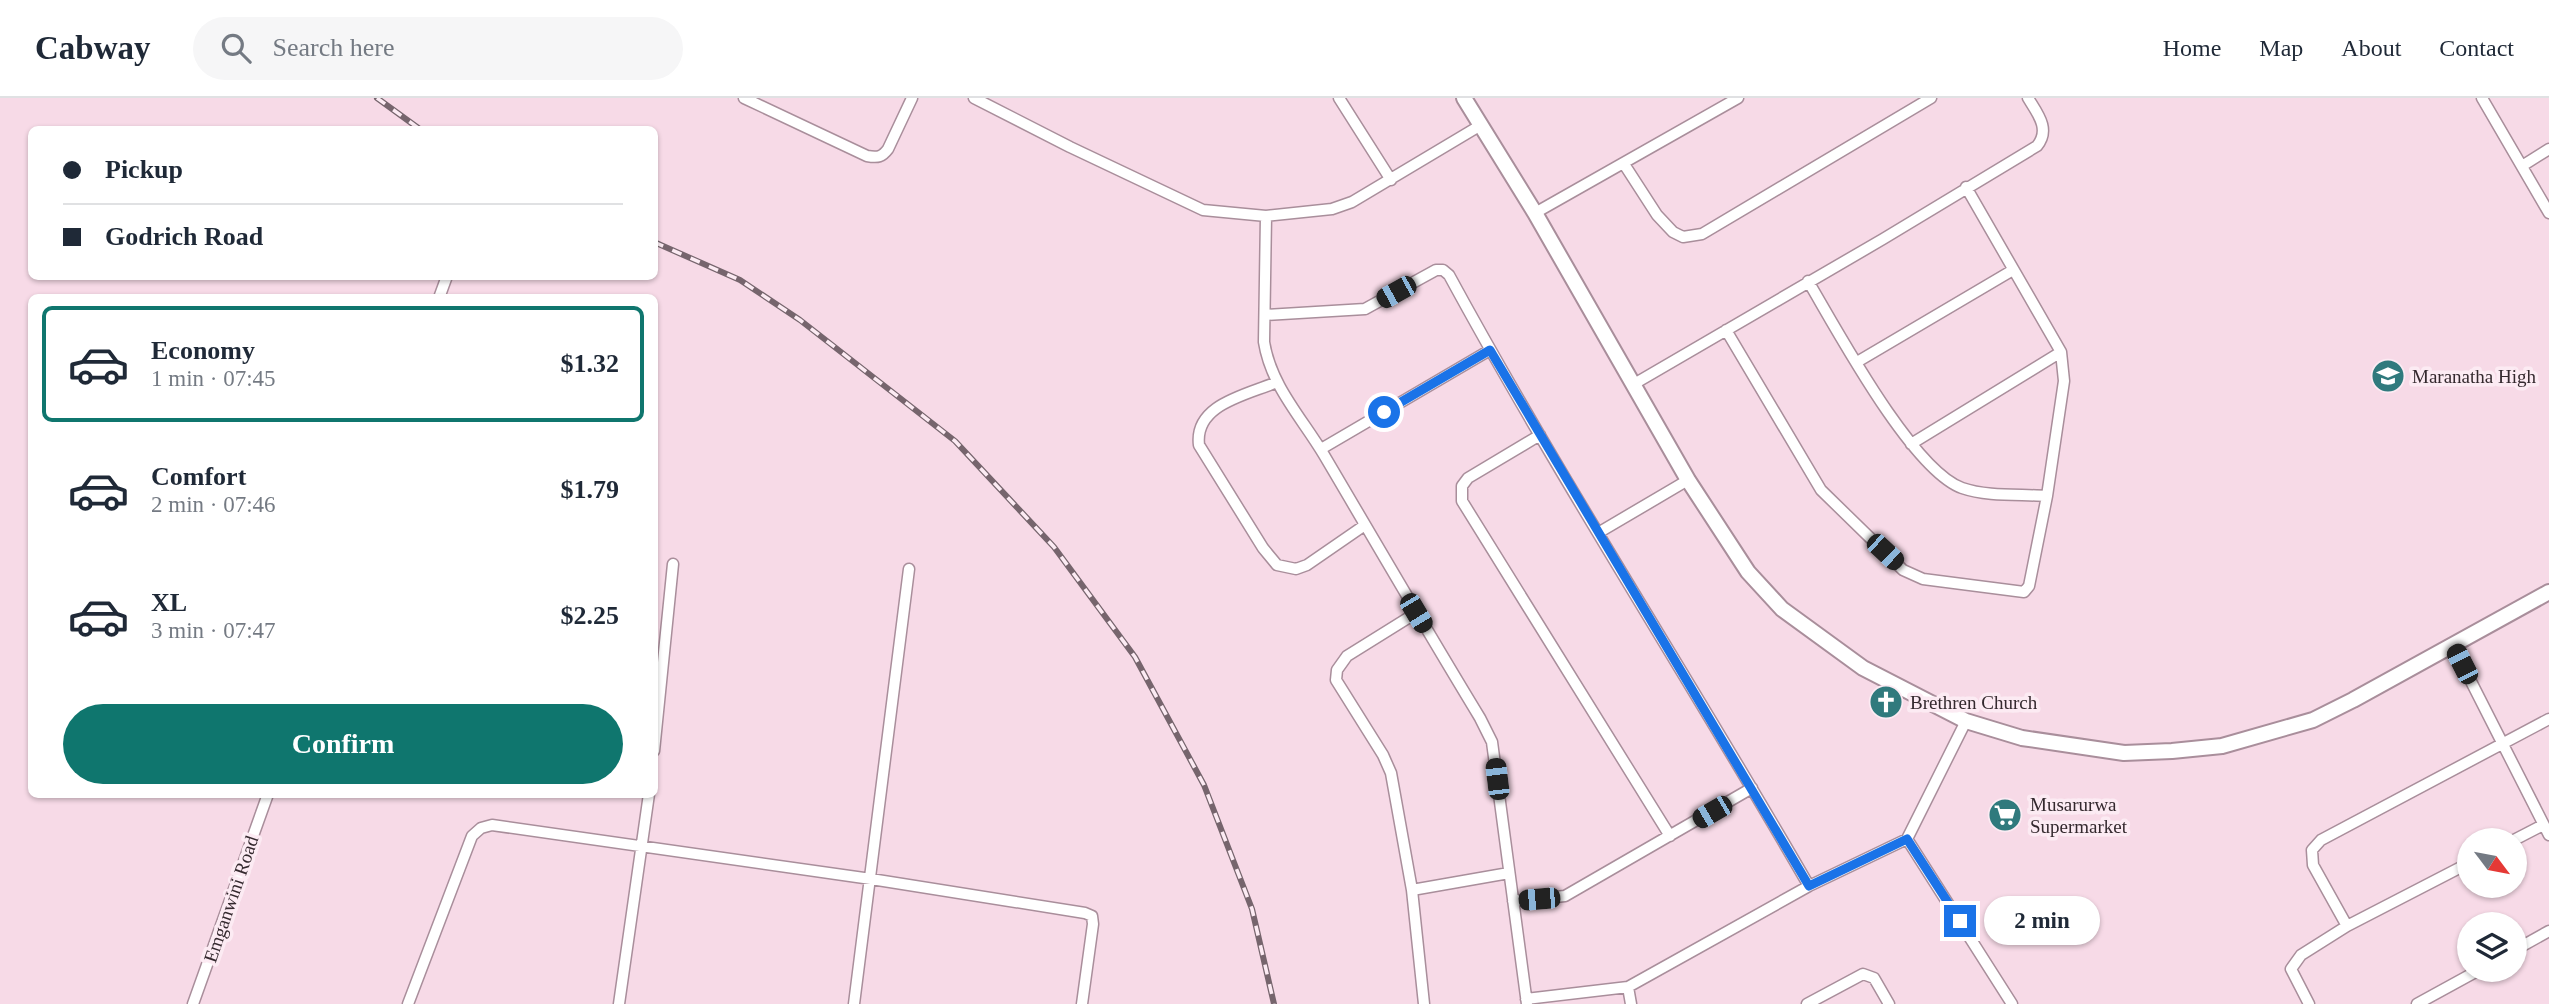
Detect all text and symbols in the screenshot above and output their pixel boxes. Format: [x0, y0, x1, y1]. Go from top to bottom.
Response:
search box [193, 17, 683, 80]
icon: search [217, 29, 255, 67]
text: Cabway [35, 30, 151, 66]
text: Search here [273, 33, 395, 62]
text: Home [2163, 35, 2221, 61]
text: Map [2259, 35, 2303, 61]
text: About [2341, 35, 2401, 61]
text: Contact [2439, 35, 2514, 61]
text: Pickup [105, 155, 183, 184]
text: Godrich Road [105, 222, 263, 251]
car [1373, 273, 1420, 311]
icon: car [67, 333, 130, 396]
text: Economy [151, 336, 255, 365]
text: $1.32 [561, 349, 619, 378]
school or university icon: Maranatha High [2369, 357, 2407, 395]
text: 1 min · 07:45 [151, 366, 276, 391]
place label: Maranatha High [2412, 366, 2536, 387]
route start [1368, 396, 1400, 428]
icon: car [67, 459, 130, 522]
text: Comfort [151, 462, 246, 491]
text: $1.79 [561, 475, 619, 504]
text: 2 min · 07:46 [151, 492, 276, 517]
car [1863, 530, 1908, 574]
icon: car [67, 585, 130, 648]
text: XL [151, 588, 187, 617]
car [1397, 590, 1436, 636]
text: $2.25 [561, 601, 619, 630]
text: 3 min · 07:47 [151, 618, 276, 643]
car [2444, 641, 2481, 687]
church icon: Brethren Church [1867, 683, 1905, 721]
place label: Brethren Church [1910, 692, 2038, 713]
button: Confirm [63, 704, 623, 784]
car [1485, 757, 1510, 801]
car [1689, 792, 1736, 832]
place label: Musarurwa Supermarket [2030, 794, 2128, 837]
supermarket icon: Musarurwa Supermarket [1986, 796, 2024, 834]
north arrow [2457, 828, 2527, 898]
map controls [2457, 828, 2527, 982]
street label: Emganwini Road [200, 832, 263, 965]
car [1518, 887, 1561, 911]
callout: 2 min [1984, 896, 2100, 946]
route end [1944, 905, 1976, 937]
text: 2 min [2014, 908, 2070, 933]
button: layers [2457, 912, 2527, 982]

